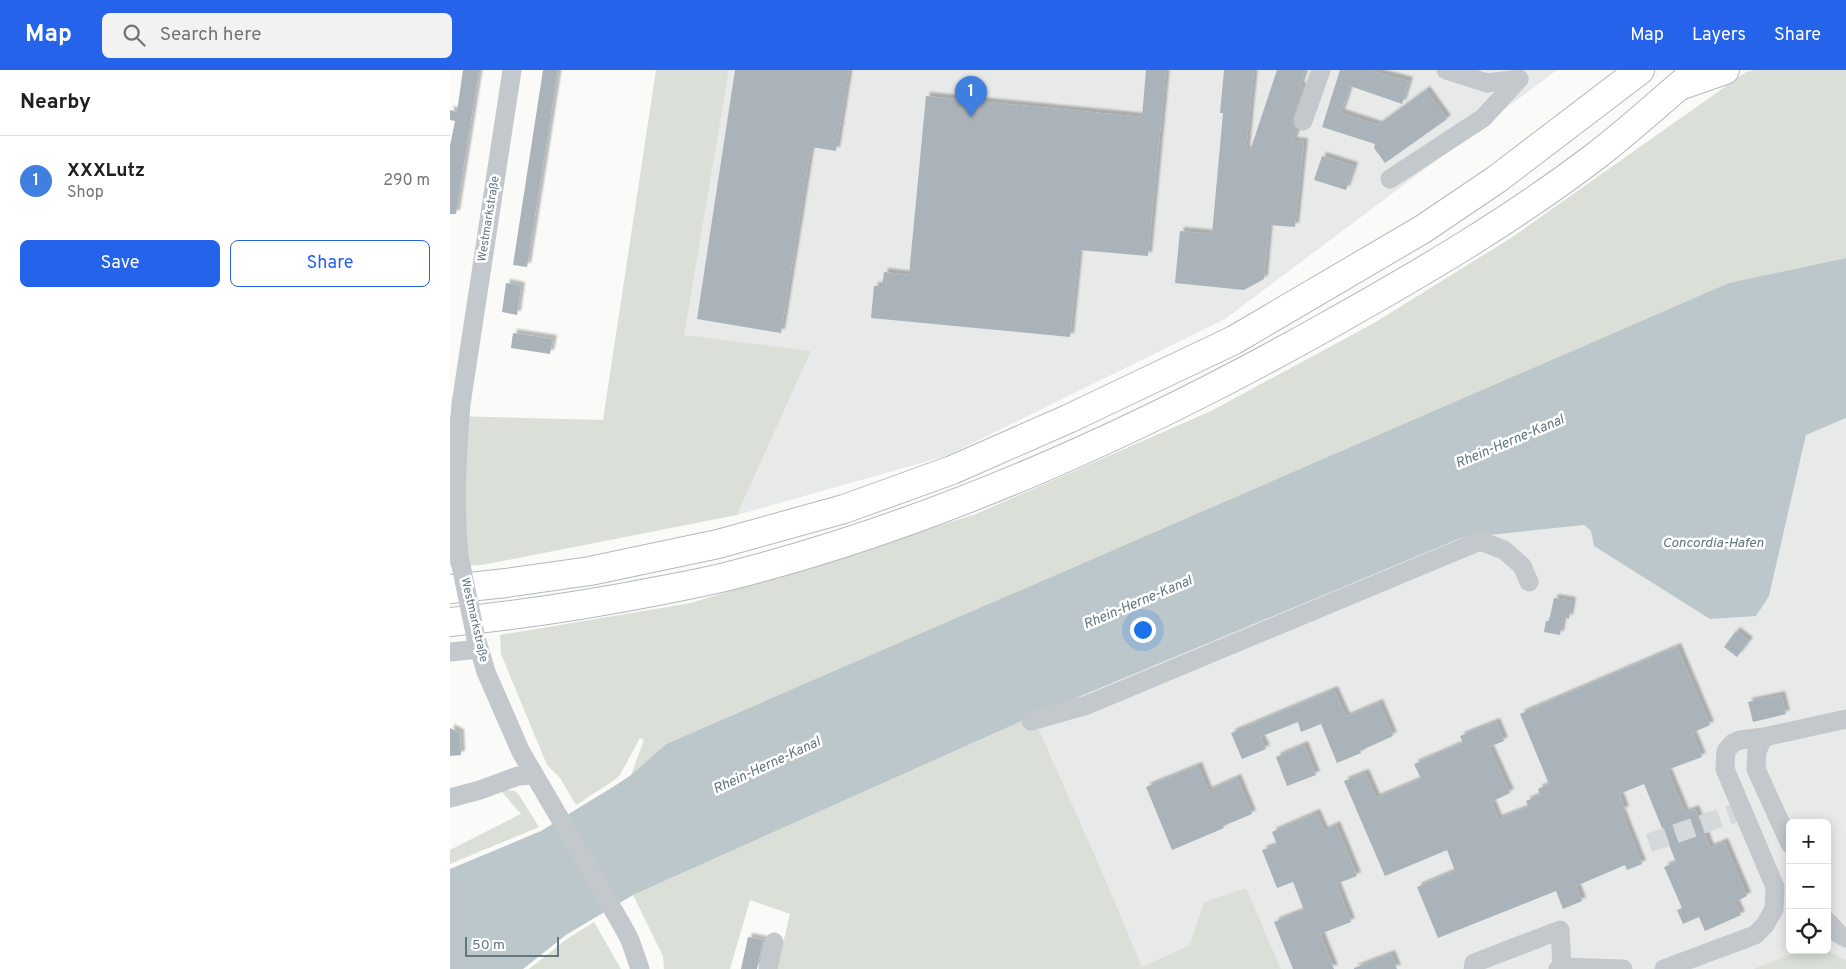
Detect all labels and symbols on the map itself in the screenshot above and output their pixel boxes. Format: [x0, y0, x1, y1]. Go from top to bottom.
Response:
pin: 1 [955, 76, 987, 117]
street label: Westmarkstraße [474, 175, 504, 263]
water label: Rhein-Herne-Kanal [1453, 411, 1568, 473]
water label: Concordia-Hafen [1662, 535, 1764, 552]
water label: Rhein-Herne-Kanal [1081, 572, 1196, 634]
street label: Westmarkstraße [456, 576, 492, 664]
your location [1130, 617, 1156, 643]
water label: Rhein-Herne-Kanal [711, 733, 825, 798]
scale bar [465, 934, 559, 957]

